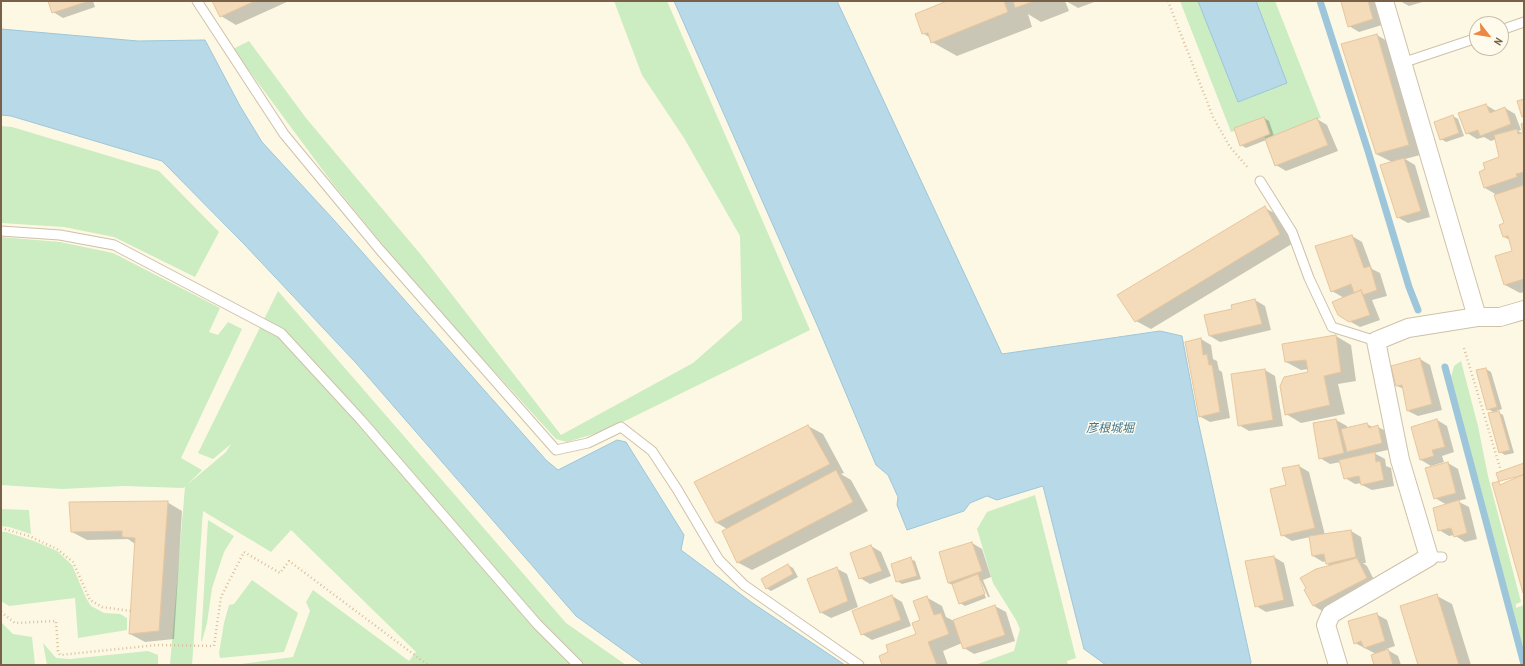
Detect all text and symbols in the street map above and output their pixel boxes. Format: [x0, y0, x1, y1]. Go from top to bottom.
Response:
north arrow [1469, 16, 1509, 56]
text: N [1491, 35, 1506, 48]
water label: 彦根城堀 [1086, 422, 1134, 436]

